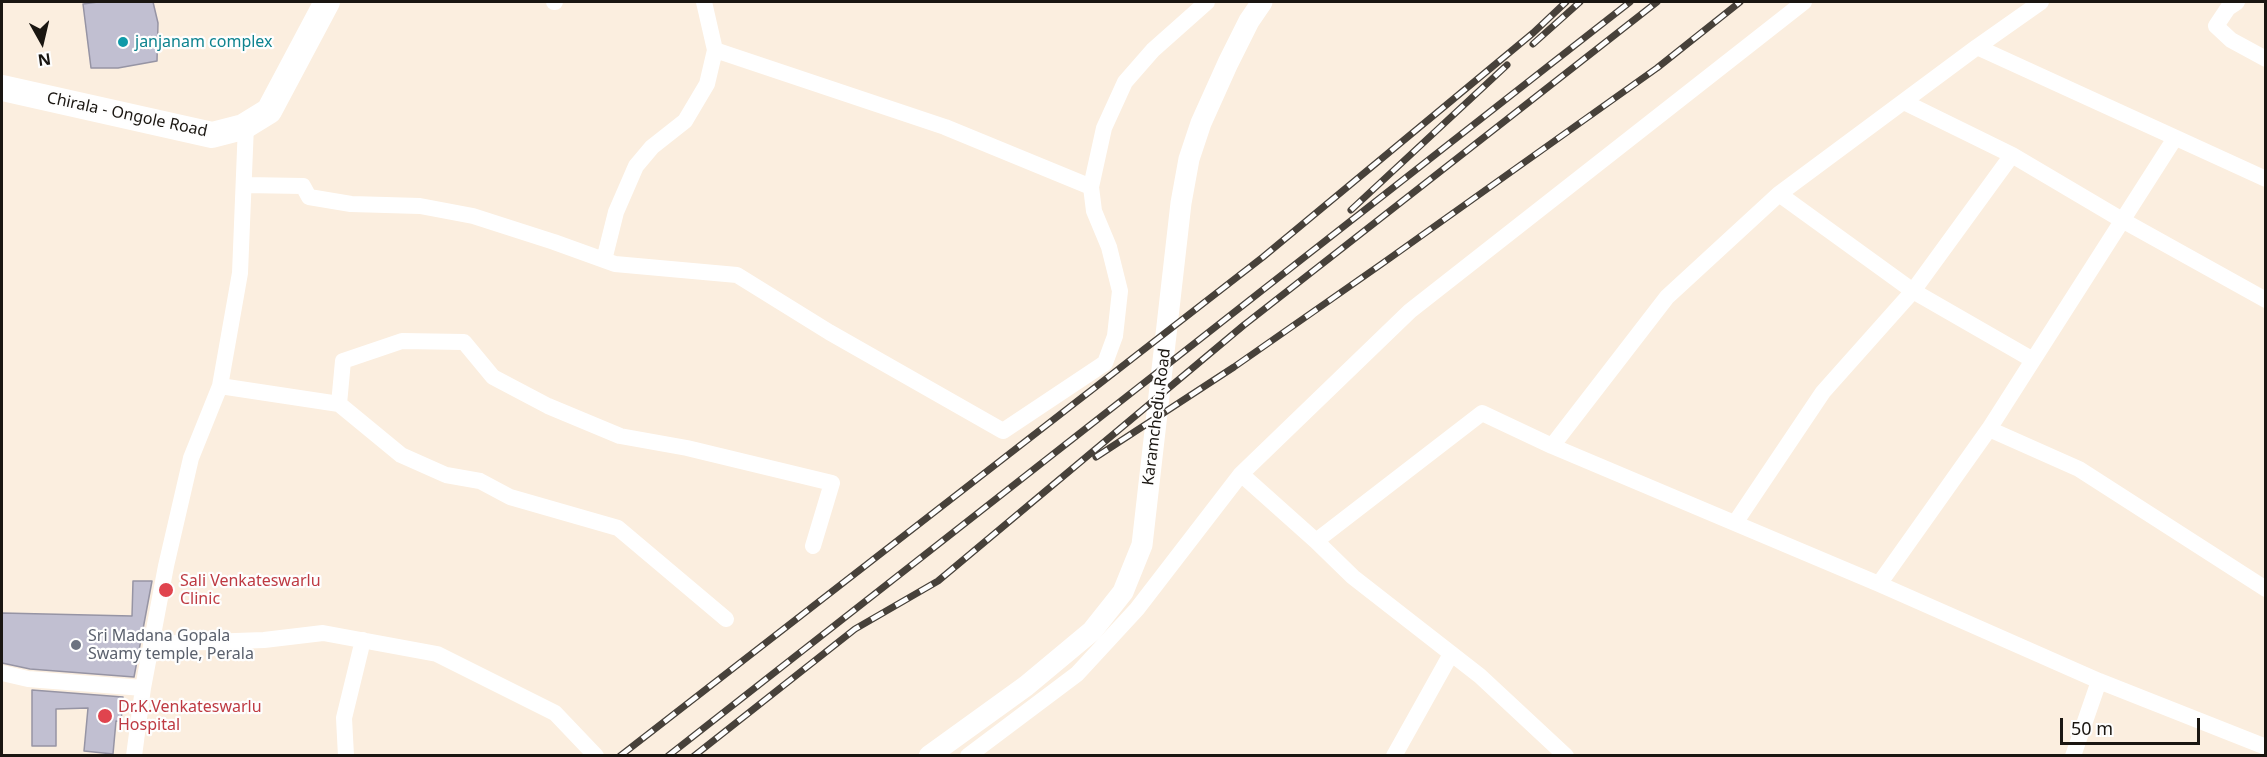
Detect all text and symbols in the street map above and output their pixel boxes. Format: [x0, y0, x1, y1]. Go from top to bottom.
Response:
north arrow [12, 12, 72, 72]
place label: janjanam complex [135, 32, 273, 52]
marker: janjanam complex [116, 35, 130, 49]
text: N [37, 48, 52, 72]
street label: Chirala - Ongole Road [45, 89, 209, 141]
street label: Karamchedu Road [1139, 347, 1175, 487]
place label: Sali Venkateswarlu Clinic [180, 571, 321, 609]
marker: Sali Venkateswarlu Clinic [157, 581, 175, 599]
place label: Sri Madana Gopala Swamy temple, Perala [88, 626, 254, 664]
marker: Sri Madana Gopala Swamy temple, Perala [69, 638, 83, 652]
place label: Dr.K.Venkateswarlu Hospital [118, 697, 262, 735]
scale bar [2063, 706, 2202, 744]
marker: Dr.K.Venkateswarlu Hospital [96, 707, 114, 725]
text: 50 m [2071, 716, 2113, 740]

